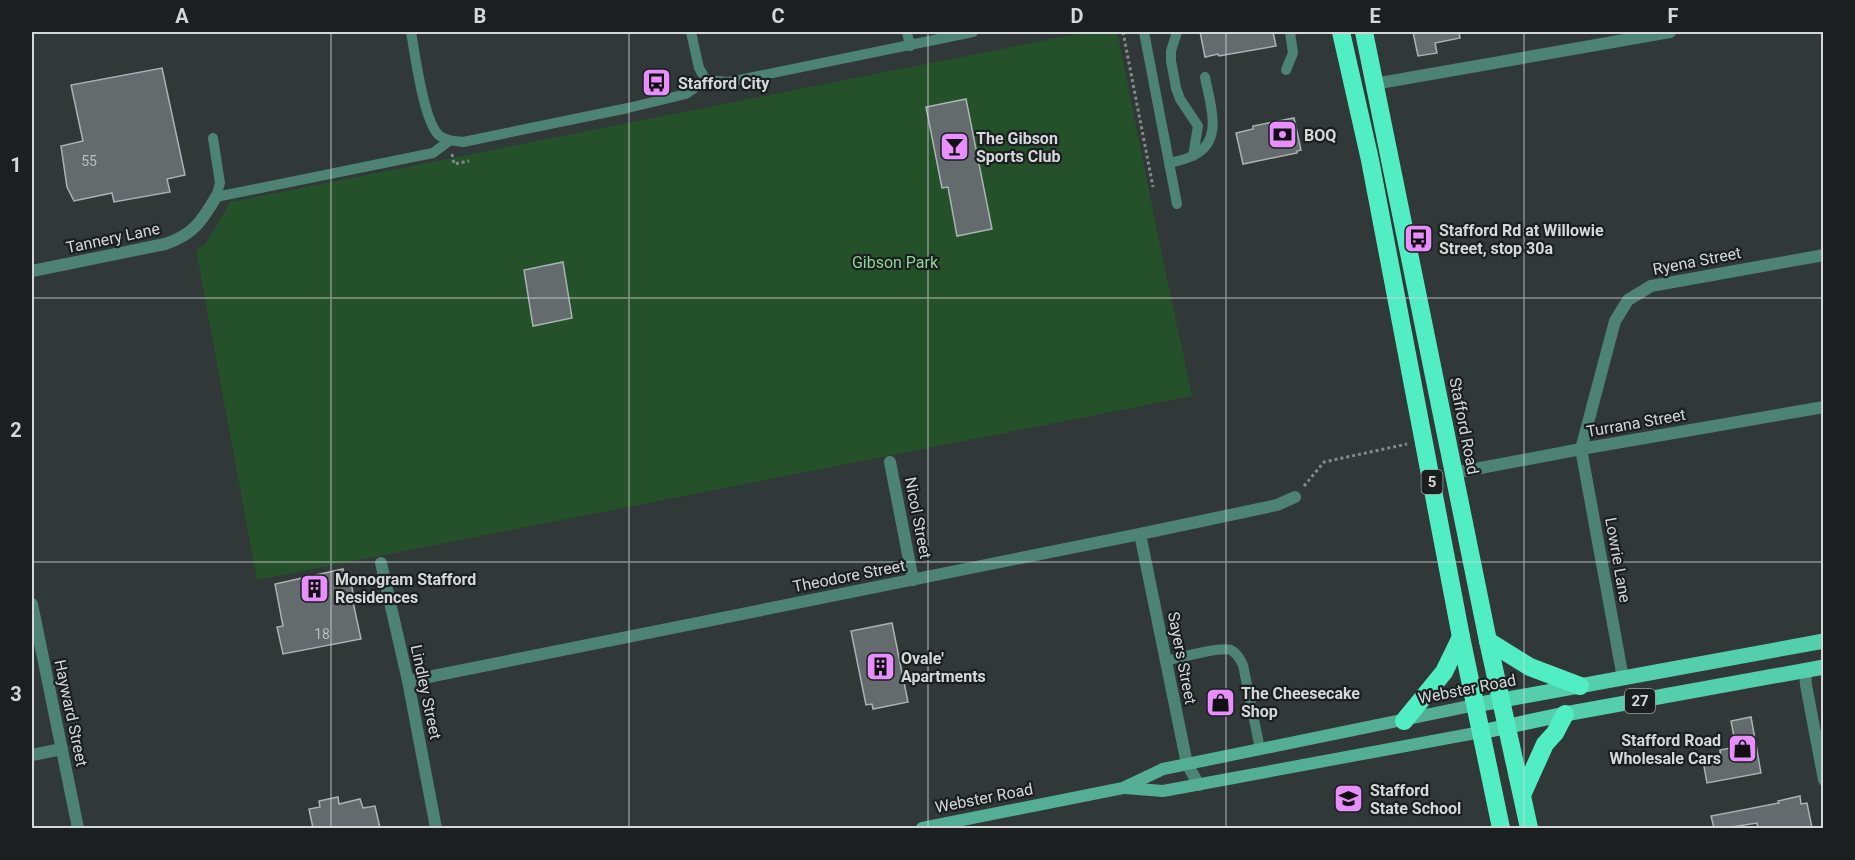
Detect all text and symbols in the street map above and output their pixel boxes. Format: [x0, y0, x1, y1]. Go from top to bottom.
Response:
text: A [175, 4, 189, 28]
text: B [474, 4, 486, 28]
text: C [771, 4, 785, 28]
text: D [1071, 4, 1084, 28]
text: E [1369, 4, 1381, 28]
text: F [1668, 4, 1679, 28]
bus stop icon: Stafford City [641, 67, 673, 99]
place label: Stafford City [678, 74, 770, 93]
bank icon: BOQ [1267, 119, 1299, 151]
place label: BOQ [1304, 126, 1336, 145]
place label: The Gibson Sports Club [976, 129, 1060, 166]
bar icon: The Gibson Sports Club [939, 131, 971, 163]
text: 1 [10, 153, 22, 177]
house number: 55 [81, 153, 97, 169]
street label: Tannery Lane [64, 219, 162, 257]
place label: Stafford Rd at Willowie Street, stop 30a [1439, 221, 1604, 258]
bus stop icon: Stafford Rd at Willowie Street, stop 30a [1402, 223, 1434, 255]
street label: Ryena Street [1651, 243, 1743, 279]
park label: Gibson Park [852, 253, 939, 272]
street label: Stafford Road [1445, 376, 1483, 476]
street label: Turrana Street [1585, 405, 1687, 441]
text: 2 [10, 418, 22, 442]
road number: 5 [1422, 470, 1442, 494]
street label: Nicol Street [901, 476, 935, 560]
street label: Lowrie Lane [1601, 516, 1635, 604]
street label: Theodore Street [791, 556, 907, 596]
place label: Monogram Stafford Residences [335, 570, 476, 607]
building icon: Monogram Stafford Residences [298, 572, 330, 604]
street label: Sayers Street [1164, 610, 1200, 706]
house number: 18 [314, 626, 330, 642]
street label: Lindley Street [407, 643, 445, 741]
place label: Ovale' Apartments [901, 649, 986, 686]
building icon: Ovale' Apartments [864, 651, 896, 683]
street label: Hayward Street [50, 658, 92, 768]
street label: Webster Road [1416, 670, 1518, 708]
text: 3 [10, 682, 22, 706]
place label: The Cheesecake Shop [1241, 684, 1360, 721]
shop icon: The Cheesecake Shop [1204, 686, 1236, 718]
road number: 27 [1625, 689, 1655, 713]
place label: Stafford Road Wholesale Cars [1609, 731, 1721, 768]
shop icon: Stafford Road Wholesale Cars [1726, 733, 1758, 765]
street label: Webster Road [933, 779, 1035, 817]
place label: Stafford State School [1370, 781, 1461, 818]
school or university icon: Stafford State School [1333, 783, 1365, 815]

